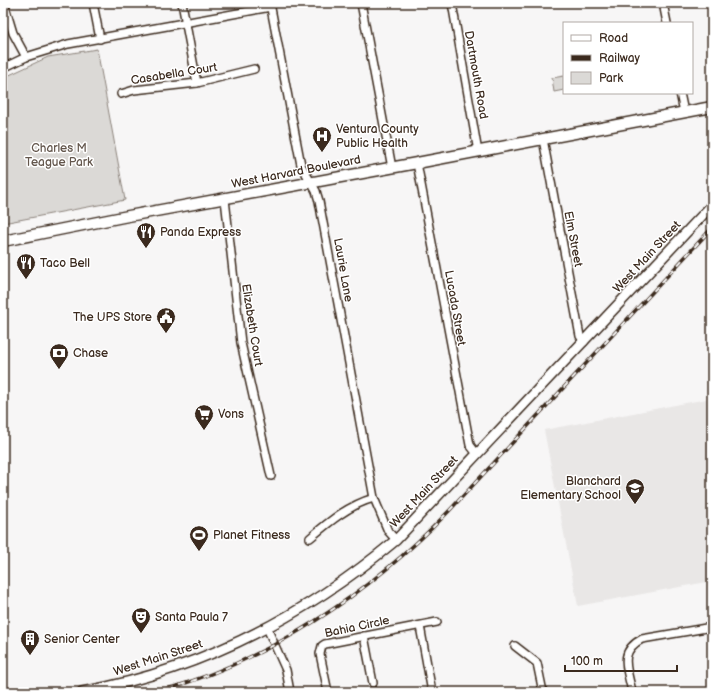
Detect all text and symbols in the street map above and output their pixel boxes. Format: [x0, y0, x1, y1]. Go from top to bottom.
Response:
legend [563, 22, 693, 94]
street label: Dartmouth Road [461, 30, 491, 120]
text: Road [599, 31, 628, 46]
text: Railway [599, 51, 641, 66]
street label: Casabella Court [130, 60, 219, 88]
text: Park [599, 71, 623, 86]
place label: Ventura County Public Health [336, 122, 419, 151]
hospital icon: Ventura County Public Health [311, 125, 333, 153]
park label: Charles M Teague Park [25, 141, 93, 170]
street label: West Harvard Boulevard [230, 152, 362, 192]
street label: Elm Street [560, 210, 586, 268]
street label: West Main Street [610, 218, 684, 296]
restaurant icon: Panda Express [135, 221, 157, 249]
place label: Panda Express [160, 225, 241, 240]
street label: Laurie Lane [330, 237, 356, 303]
restaurant icon: Taco Bell [15, 252, 37, 280]
place label: Taco Bell [40, 256, 90, 271]
street label: Lucada Street [441, 269, 469, 347]
street label: Elizabeth Court [238, 283, 266, 368]
public building icon: The UPS Store [155, 306, 177, 334]
place label: The UPS Store [73, 310, 152, 325]
bank icon: Chase [48, 342, 70, 370]
place label: Chase [73, 346, 108, 361]
supermarket icon: Vons [193, 403, 215, 431]
place label: Vons [218, 407, 244, 422]
street label: West Main Street [387, 453, 461, 531]
place label: Blanchard Elementary School [520, 474, 621, 503]
school or university icon: Blanchard Elementary School [624, 477, 646, 505]
sports icon: Planet Fitness [188, 524, 210, 552]
place label: Planet Fitness [213, 528, 290, 543]
theatre icon: Santa Paula 7 [130, 606, 152, 634]
place label: Santa Paula 7 [155, 610, 228, 625]
street label: Bahia Circle [323, 613, 391, 641]
building icon: Senior Center [19, 628, 41, 656]
place label: Senior Center [44, 632, 120, 647]
street label: West Main Street [111, 636, 205, 679]
scale bar [565, 647, 677, 673]
text: 100 m [571, 654, 603, 669]

